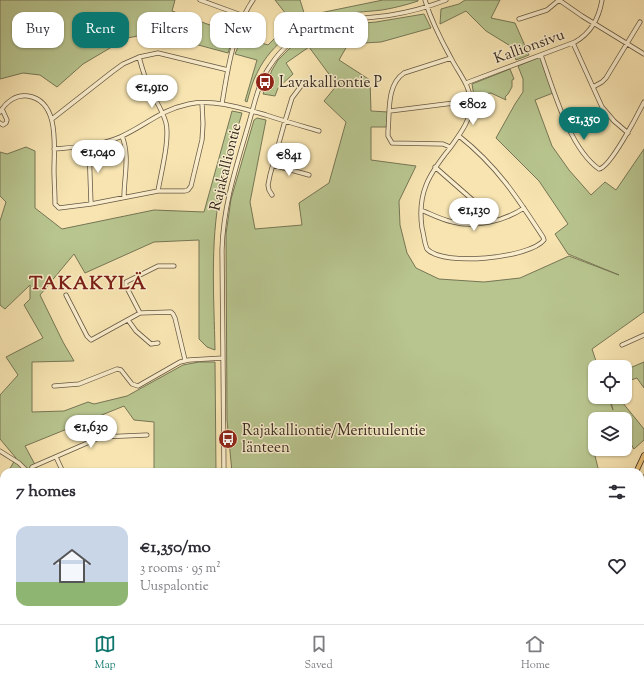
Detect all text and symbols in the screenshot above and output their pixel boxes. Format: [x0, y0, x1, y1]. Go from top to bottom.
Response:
chip: Buy [12, 12, 64, 48]
chip: Rent [72, 12, 129, 48]
chip: Filters [137, 12, 202, 48]
chip: New [210, 12, 266, 48]
chip: Apartment [274, 12, 368, 48]
street label: Kallionsivu [491, 25, 568, 70]
bus stop icon: Lavakalliontie P [254, 71, 276, 93]
place label: Lavakalliontie P [279, 73, 383, 94]
pin: €1,910 [119, 75, 185, 109]
text: €1,910 [136, 79, 168, 97]
pin: €802 [449, 92, 497, 126]
text: €802 [459, 96, 487, 114]
pin: €1,350 [551, 107, 617, 141]
text: €1,350 [568, 111, 600, 129]
street label: Rajakalliontie [205, 121, 247, 213]
pin: €1,040 [65, 140, 131, 174]
pin: €841 [265, 143, 313, 177]
text: €1,040 [81, 144, 115, 162]
text: €841 [276, 147, 302, 165]
pin: €1,130 [441, 198, 507, 232]
text: €1,130 [458, 202, 490, 220]
district label: TAKAKYLÄ [29, 271, 147, 298]
map controls [588, 360, 632, 456]
button: locate [588, 360, 632, 404]
button: layers [588, 412, 632, 456]
pin: €1,630 [58, 415, 124, 449]
text: €1,630 [74, 419, 108, 437]
place label: Rajakalliontie/Merituulentie länteen [242, 421, 426, 459]
bus stop icon: Rajakalliontie/Merituulentie länteen [217, 428, 239, 450]
text: 7 homes [16, 480, 76, 504]
icon: filters [606, 481, 628, 503]
text: €1,350/mo [140, 536, 211, 560]
icon: home [48, 542, 96, 590]
icon: heart [606, 555, 628, 577]
text: 3 rooms · 95 m² [140, 560, 221, 578]
text: Uuspalontie [140, 578, 209, 596]
tab: Map [94, 633, 116, 673]
tab: Saved [304, 633, 333, 673]
tab: Home [521, 633, 550, 673]

